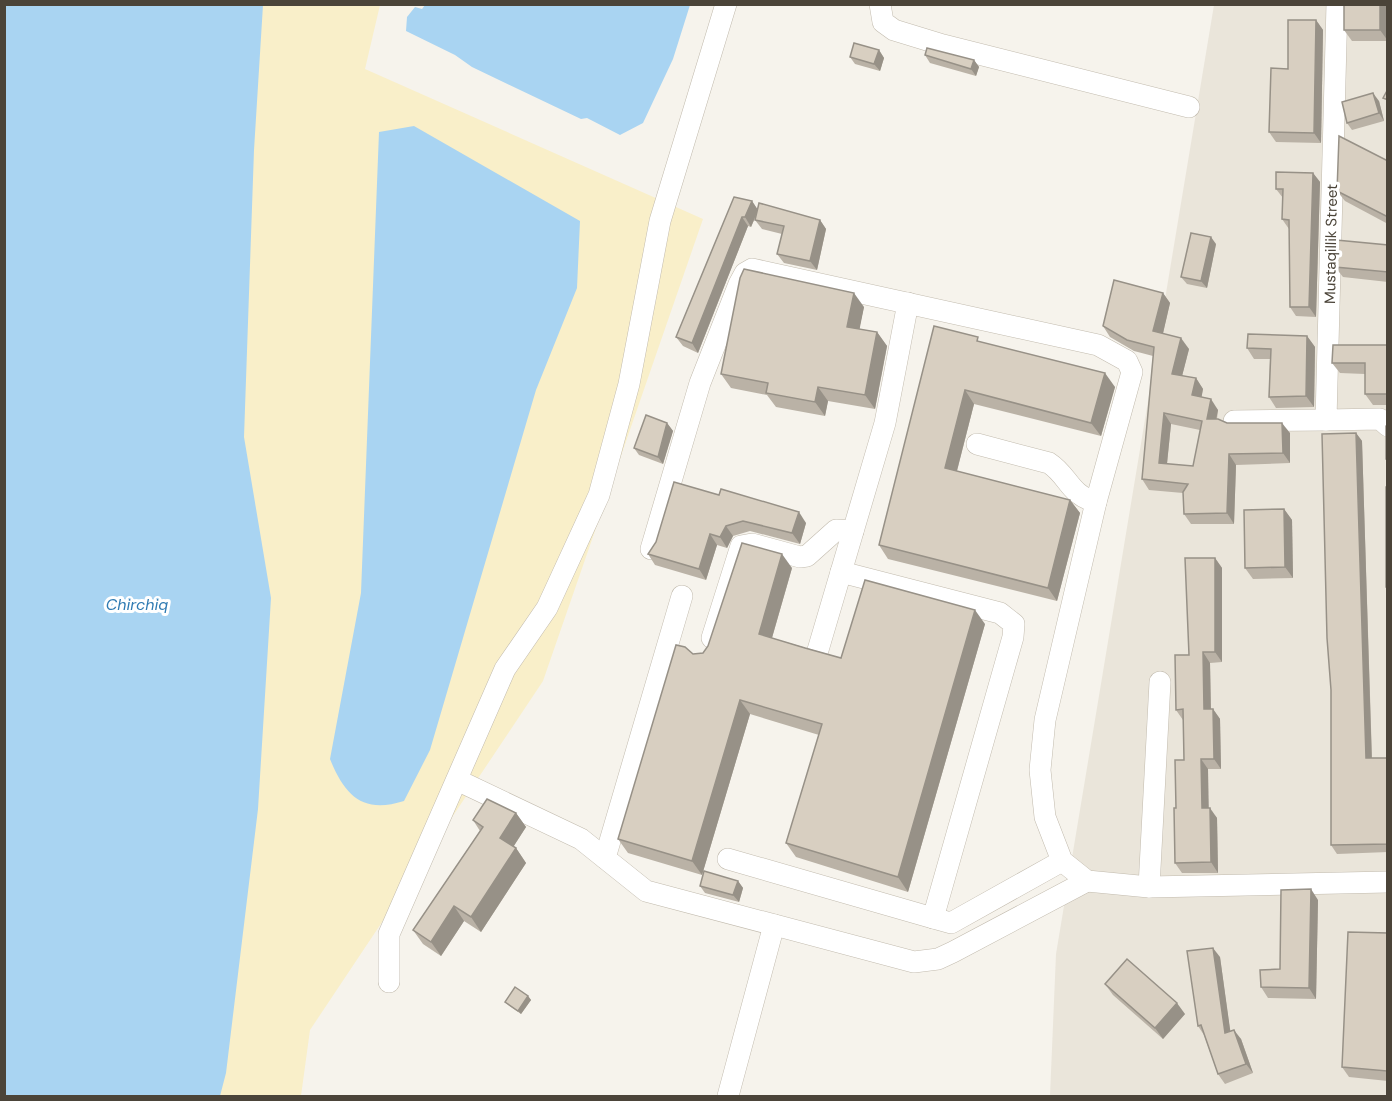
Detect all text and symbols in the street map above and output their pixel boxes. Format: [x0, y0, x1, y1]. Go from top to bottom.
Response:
street label: Mustaqillik Street [1320, 184, 1342, 304]
water label: Chirchiq [106, 594, 168, 615]

